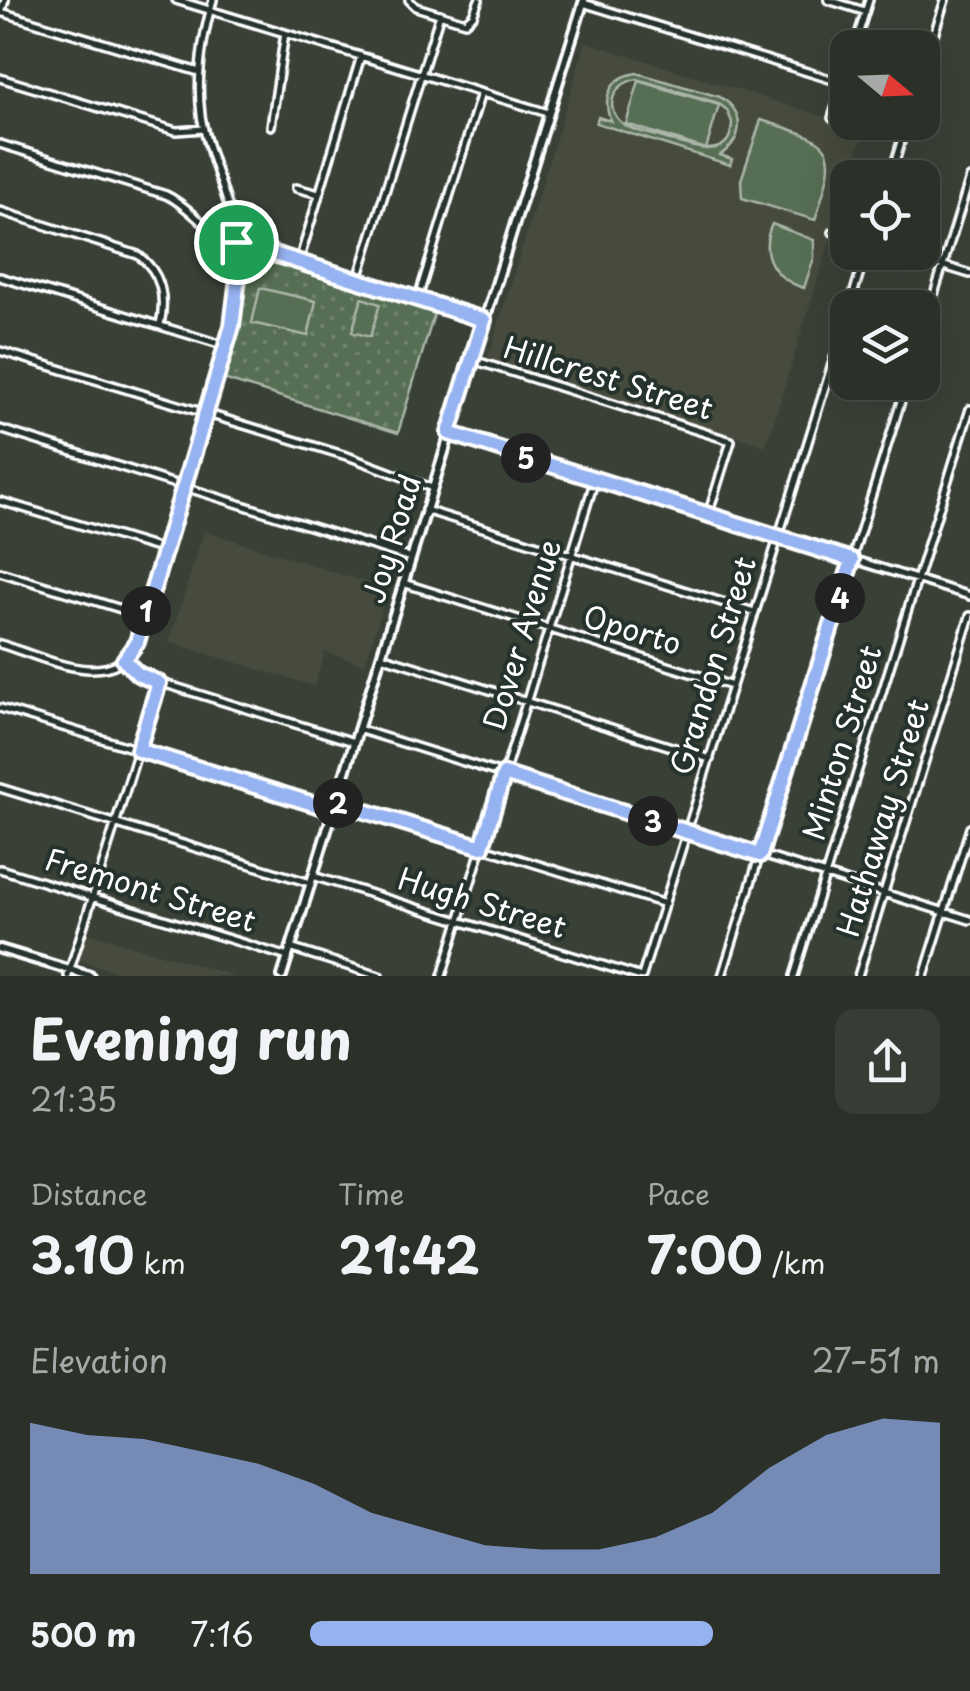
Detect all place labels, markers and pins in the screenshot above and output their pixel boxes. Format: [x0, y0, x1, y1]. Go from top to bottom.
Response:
pin [194, 200, 279, 285]
pin: 5 [501, 433, 551, 483]
pin: 4 [815, 573, 865, 623]
pin: 1 [121, 586, 171, 636]
pin: 2 [313, 778, 363, 828]
pin: 3 [628, 796, 678, 846]

